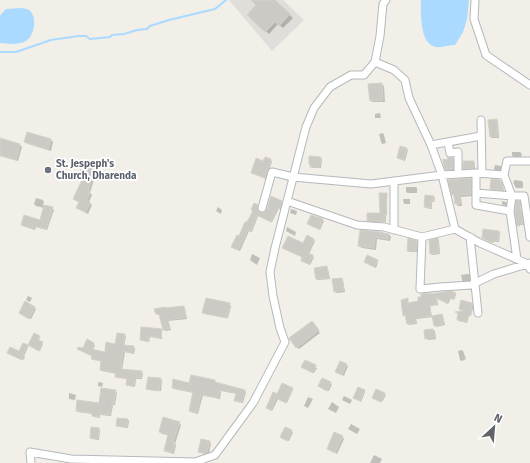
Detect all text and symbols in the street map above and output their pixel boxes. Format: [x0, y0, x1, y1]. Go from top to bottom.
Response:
place label: St. Jespeph's Church, Dharenda [56, 158, 137, 182]
marker: St. Jespeph's Church, Dharenda [43, 165, 53, 175]
north arrow [474, 407, 514, 447]
text: N [492, 411, 504, 426]

